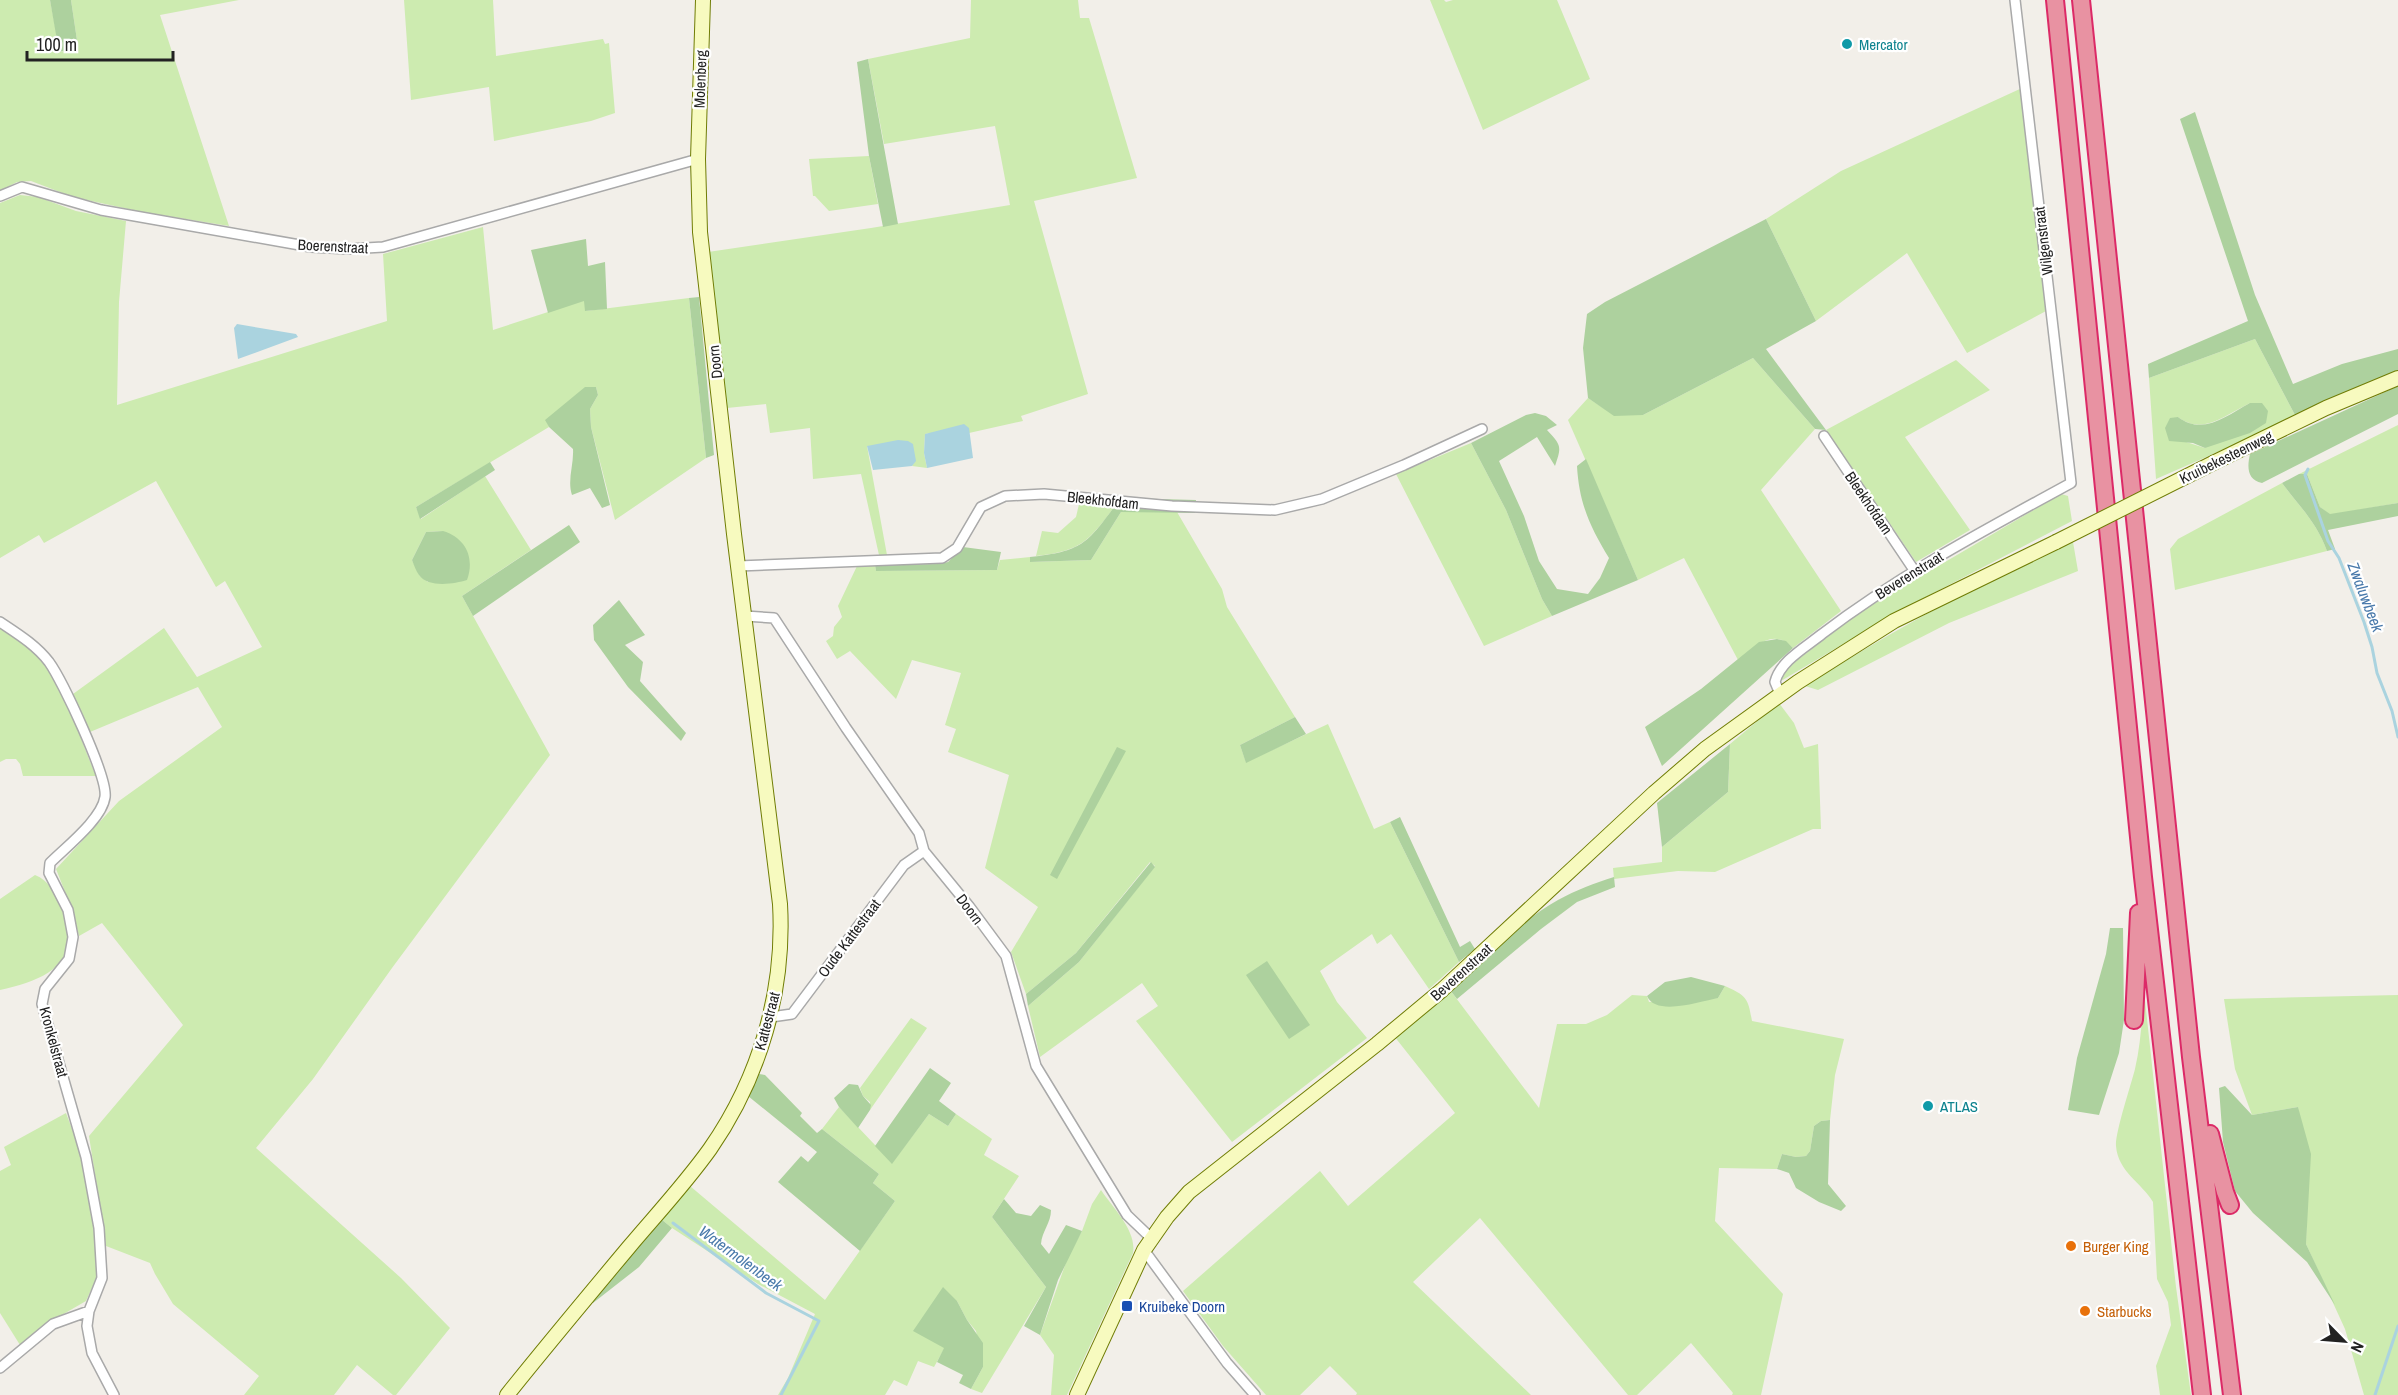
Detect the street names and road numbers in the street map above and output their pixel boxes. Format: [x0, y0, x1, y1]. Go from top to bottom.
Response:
street label: Molenberg [688, 49, 712, 108]
street label: Wilgenstraat [2028, 205, 2058, 277]
street label: Boerenstraat [297, 234, 369, 258]
street label: Doorn [703, 344, 727, 380]
street label: Kruibekesteenweg [2176, 425, 2277, 489]
street label: Bleekhofdam [1840, 467, 1898, 539]
street label: Bleekhofdam [1066, 486, 1140, 514]
street label: Beverenstraat [1871, 545, 1948, 604]
street label: Doorn [952, 889, 988, 929]
street label: Oude Kattestraat [813, 894, 886, 981]
street label: Beverenstraat [1426, 938, 1497, 1005]
street label: Kattestraat [749, 989, 785, 1052]
street label: Kronkelstraat [34, 1004, 74, 1080]

